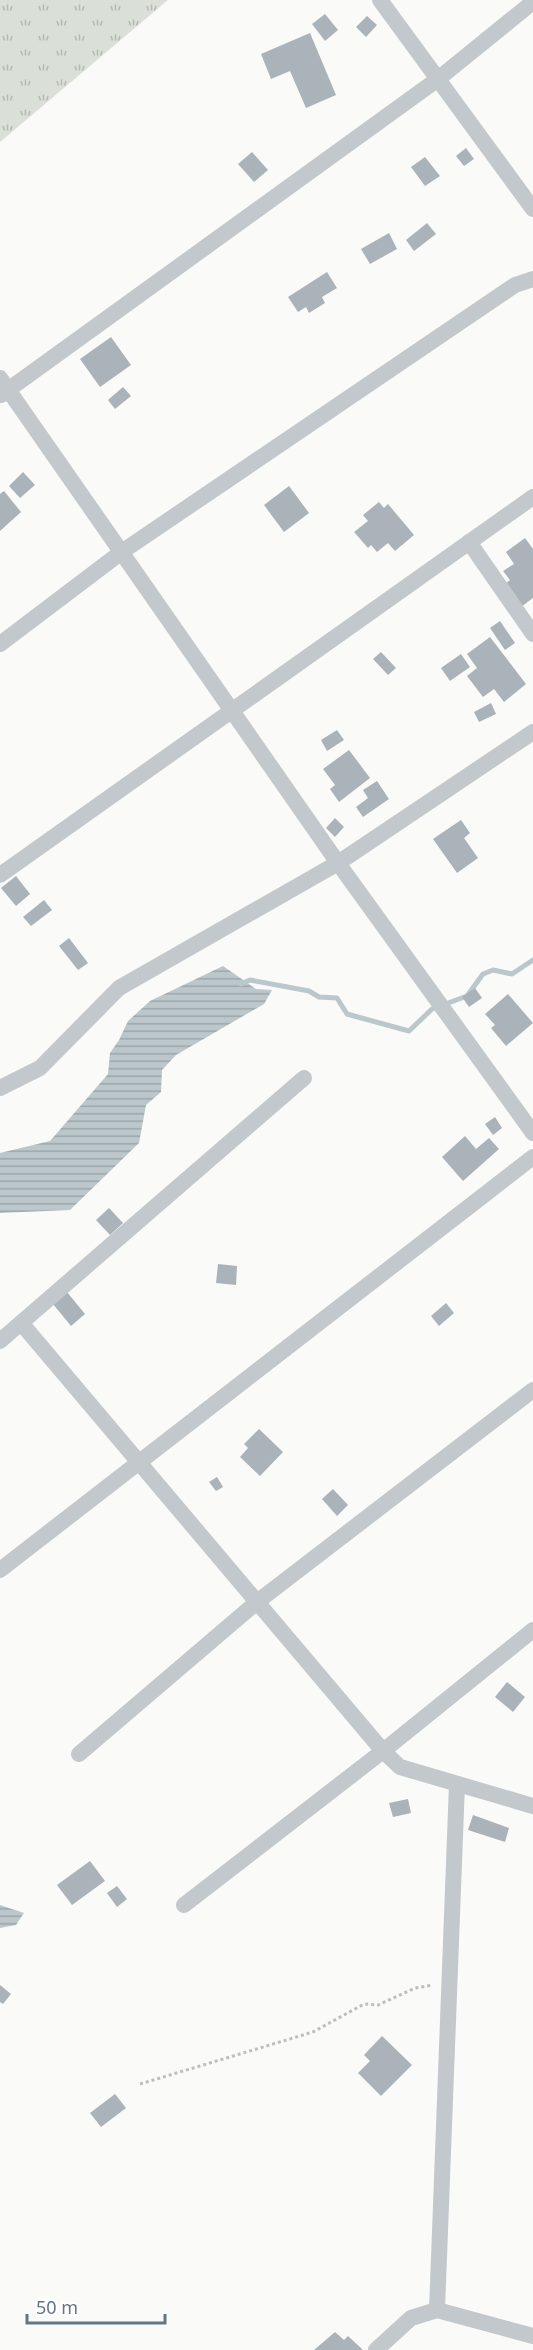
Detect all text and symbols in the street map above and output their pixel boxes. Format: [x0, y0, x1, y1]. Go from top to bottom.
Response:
scale bar [27, 2287, 165, 2325]
text: 50 m [36, 2295, 78, 2319]

